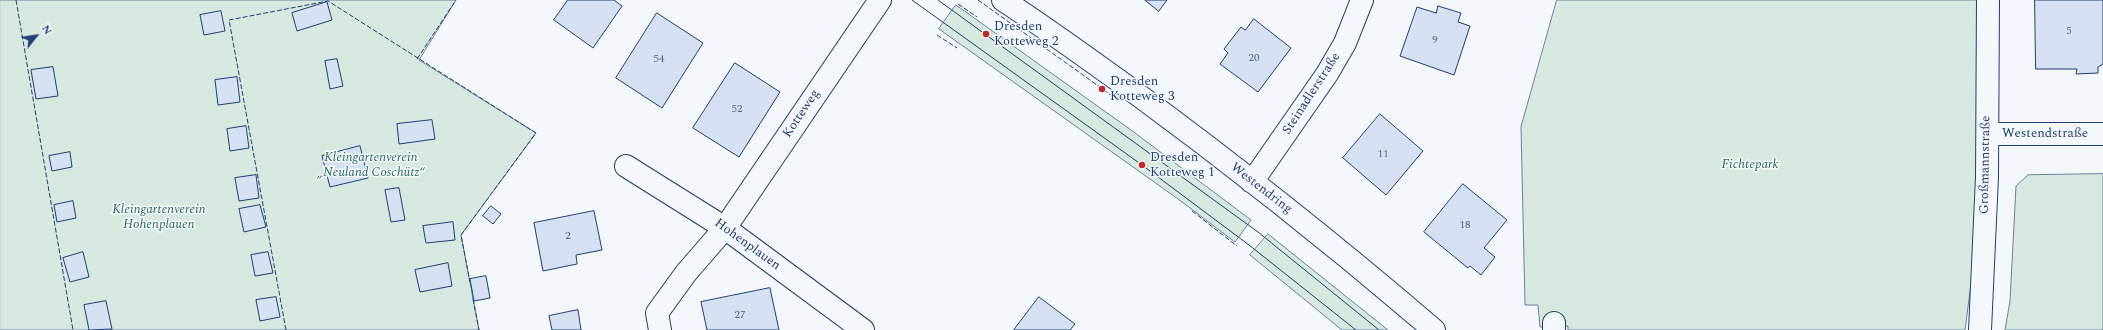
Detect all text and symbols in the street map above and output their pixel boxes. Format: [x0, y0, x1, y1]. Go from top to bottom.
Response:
north arrow [16, 16, 56, 56]
place label: Dresden Kotteweg 2 [994, 19, 1059, 50]
text: N [37, 22, 56, 38]
house number: 5 [2066, 25, 2072, 39]
marker: Dresden Kotteweg 2 [981, 29, 991, 39]
house number: 9 [1432, 34, 1438, 48]
street label: Steinadlerstraße [1280, 50, 1344, 138]
house number: 20 [1249, 52, 1259, 66]
house number: 54 [654, 53, 664, 67]
place label: Dresden Kotteweg 3 [1110, 74, 1175, 105]
marker: Dresden Kotteweg 3 [1097, 84, 1107, 94]
street label: Kotteweg [780, 87, 824, 141]
house number: 52 [732, 103, 742, 117]
street label: Großmannstraße [1977, 116, 1995, 214]
street label: Westendstraße [2002, 126, 2088, 142]
house number: 11 [1378, 148, 1388, 162]
park label: Kleingartenverein „Neuland Coschütz“ [318, 150, 424, 181]
place label: Dresden Kotteweg 1 [1150, 150, 1215, 181]
park label: Fichtepark [1721, 157, 1779, 173]
marker: Dresden Kotteweg 1 [1137, 160, 1147, 170]
street label: Westendring [1227, 160, 1295, 218]
park label: Kleingartenverein Hohenplauen [112, 202, 206, 233]
street label: Hohenplauen [711, 216, 783, 274]
house number: 18 [1460, 219, 1470, 233]
house number: 2 [565, 230, 571, 244]
house number: 27 [735, 309, 745, 323]

